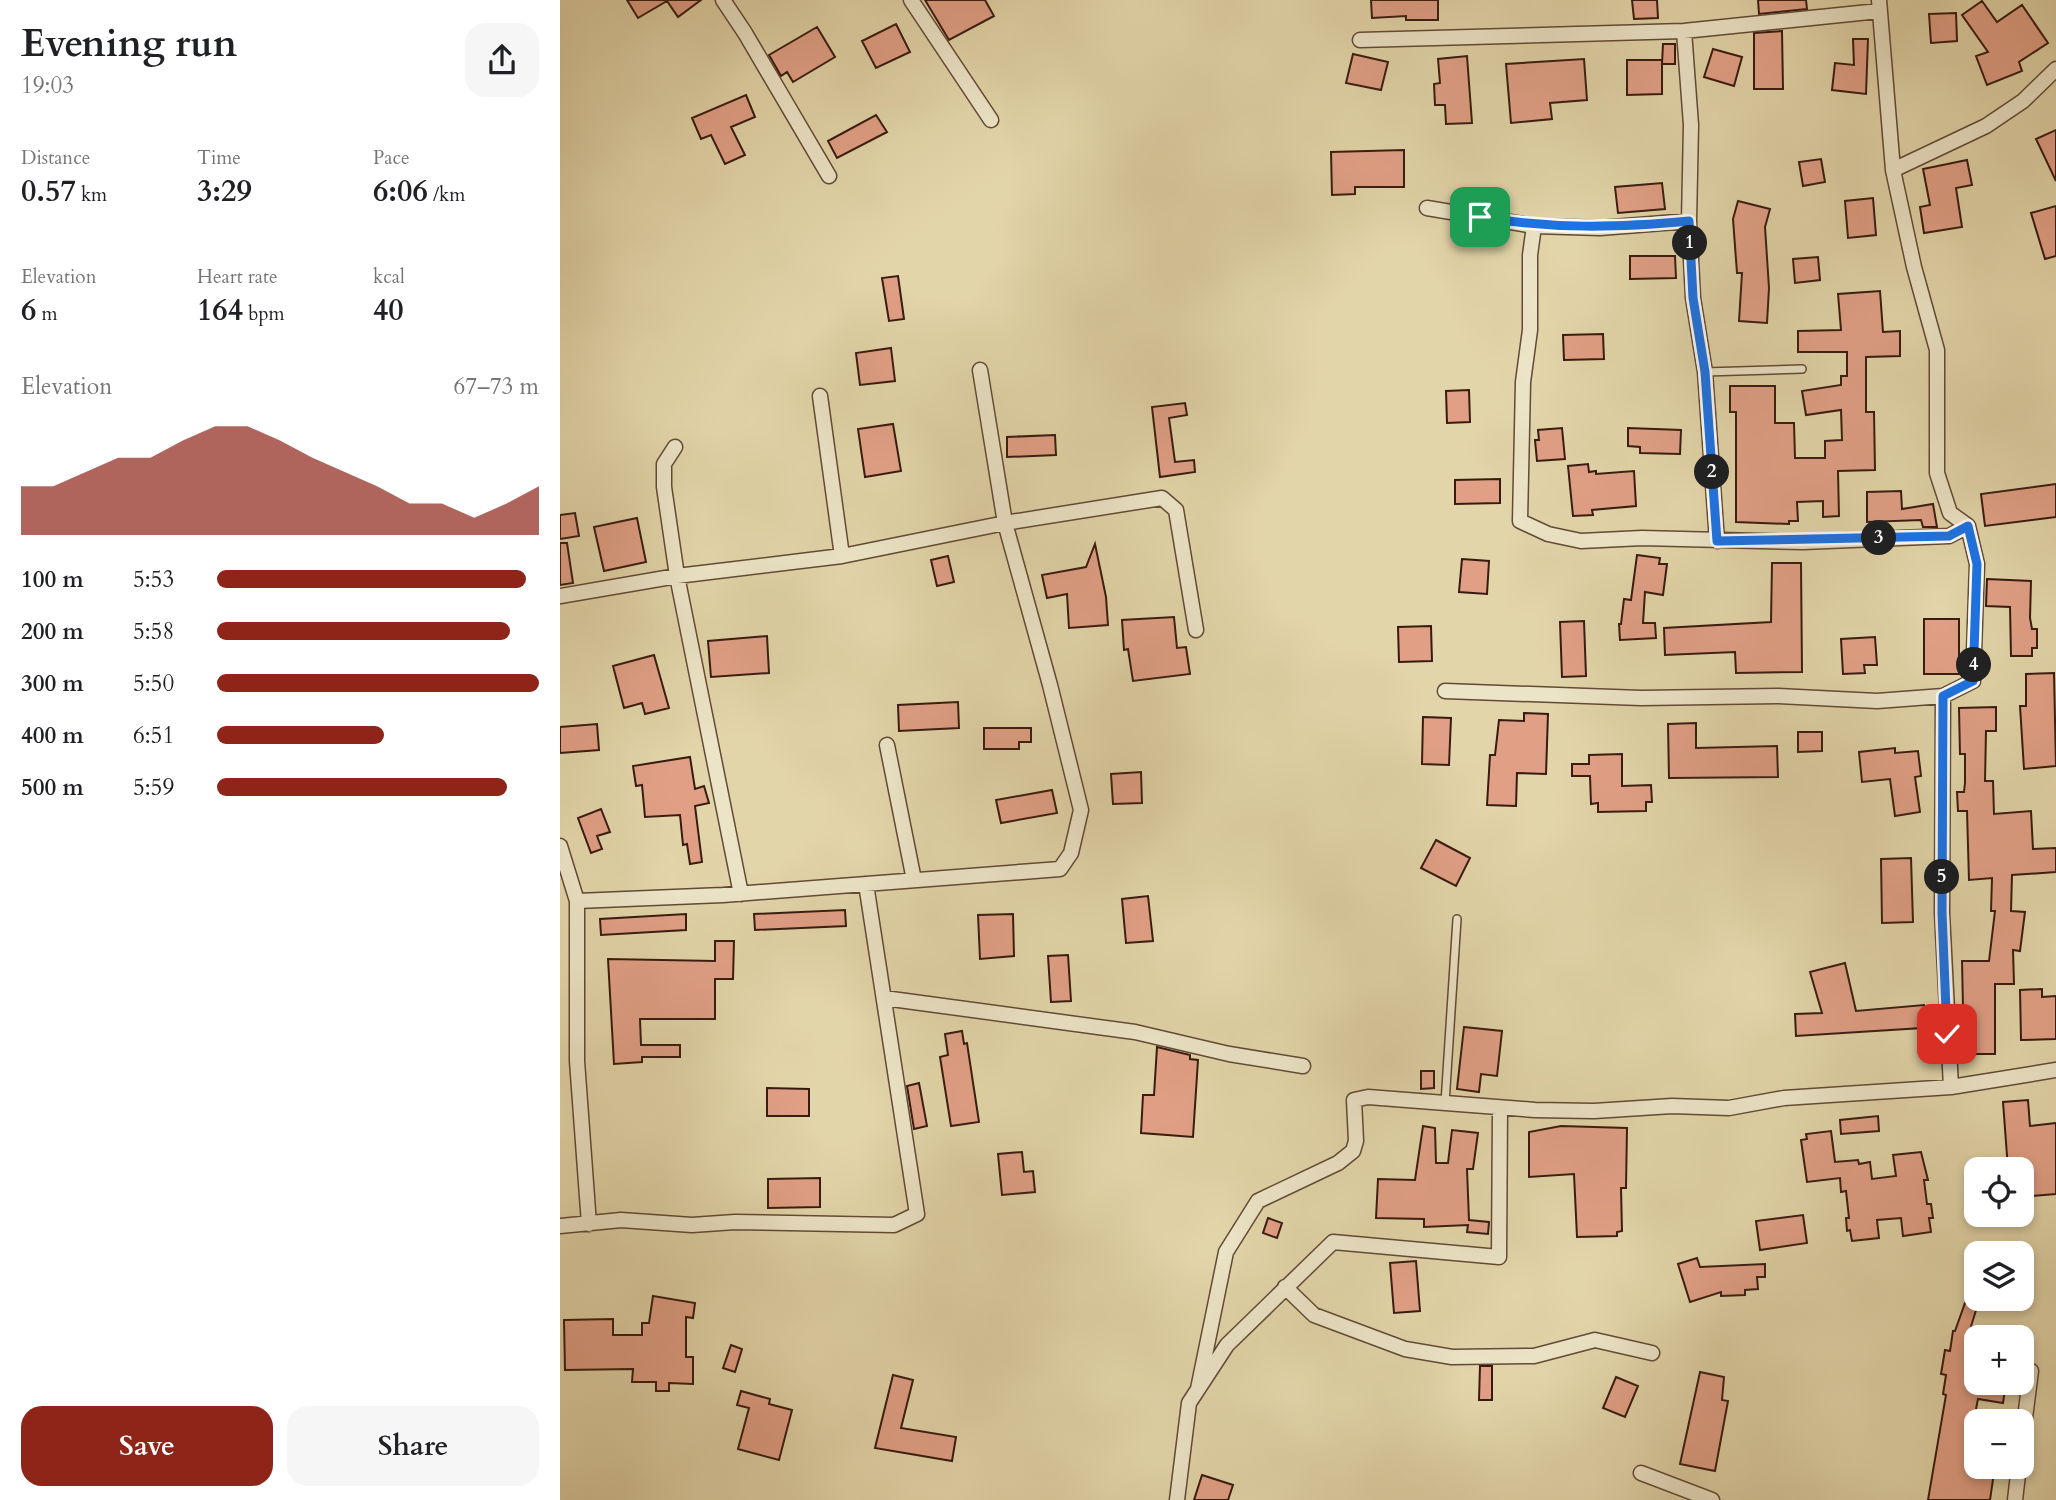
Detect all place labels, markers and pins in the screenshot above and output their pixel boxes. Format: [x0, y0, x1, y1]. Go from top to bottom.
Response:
pin [1450, 187, 1510, 247]
pin: 1 [1672, 226, 1708, 260]
pin: 2 [1694, 454, 1730, 490]
pin: 3 [1862, 520, 1896, 556]
pin: 4 [1956, 648, 1992, 682]
pin: 5 [1924, 860, 1960, 894]
pin [1917, 1004, 1977, 1064]

